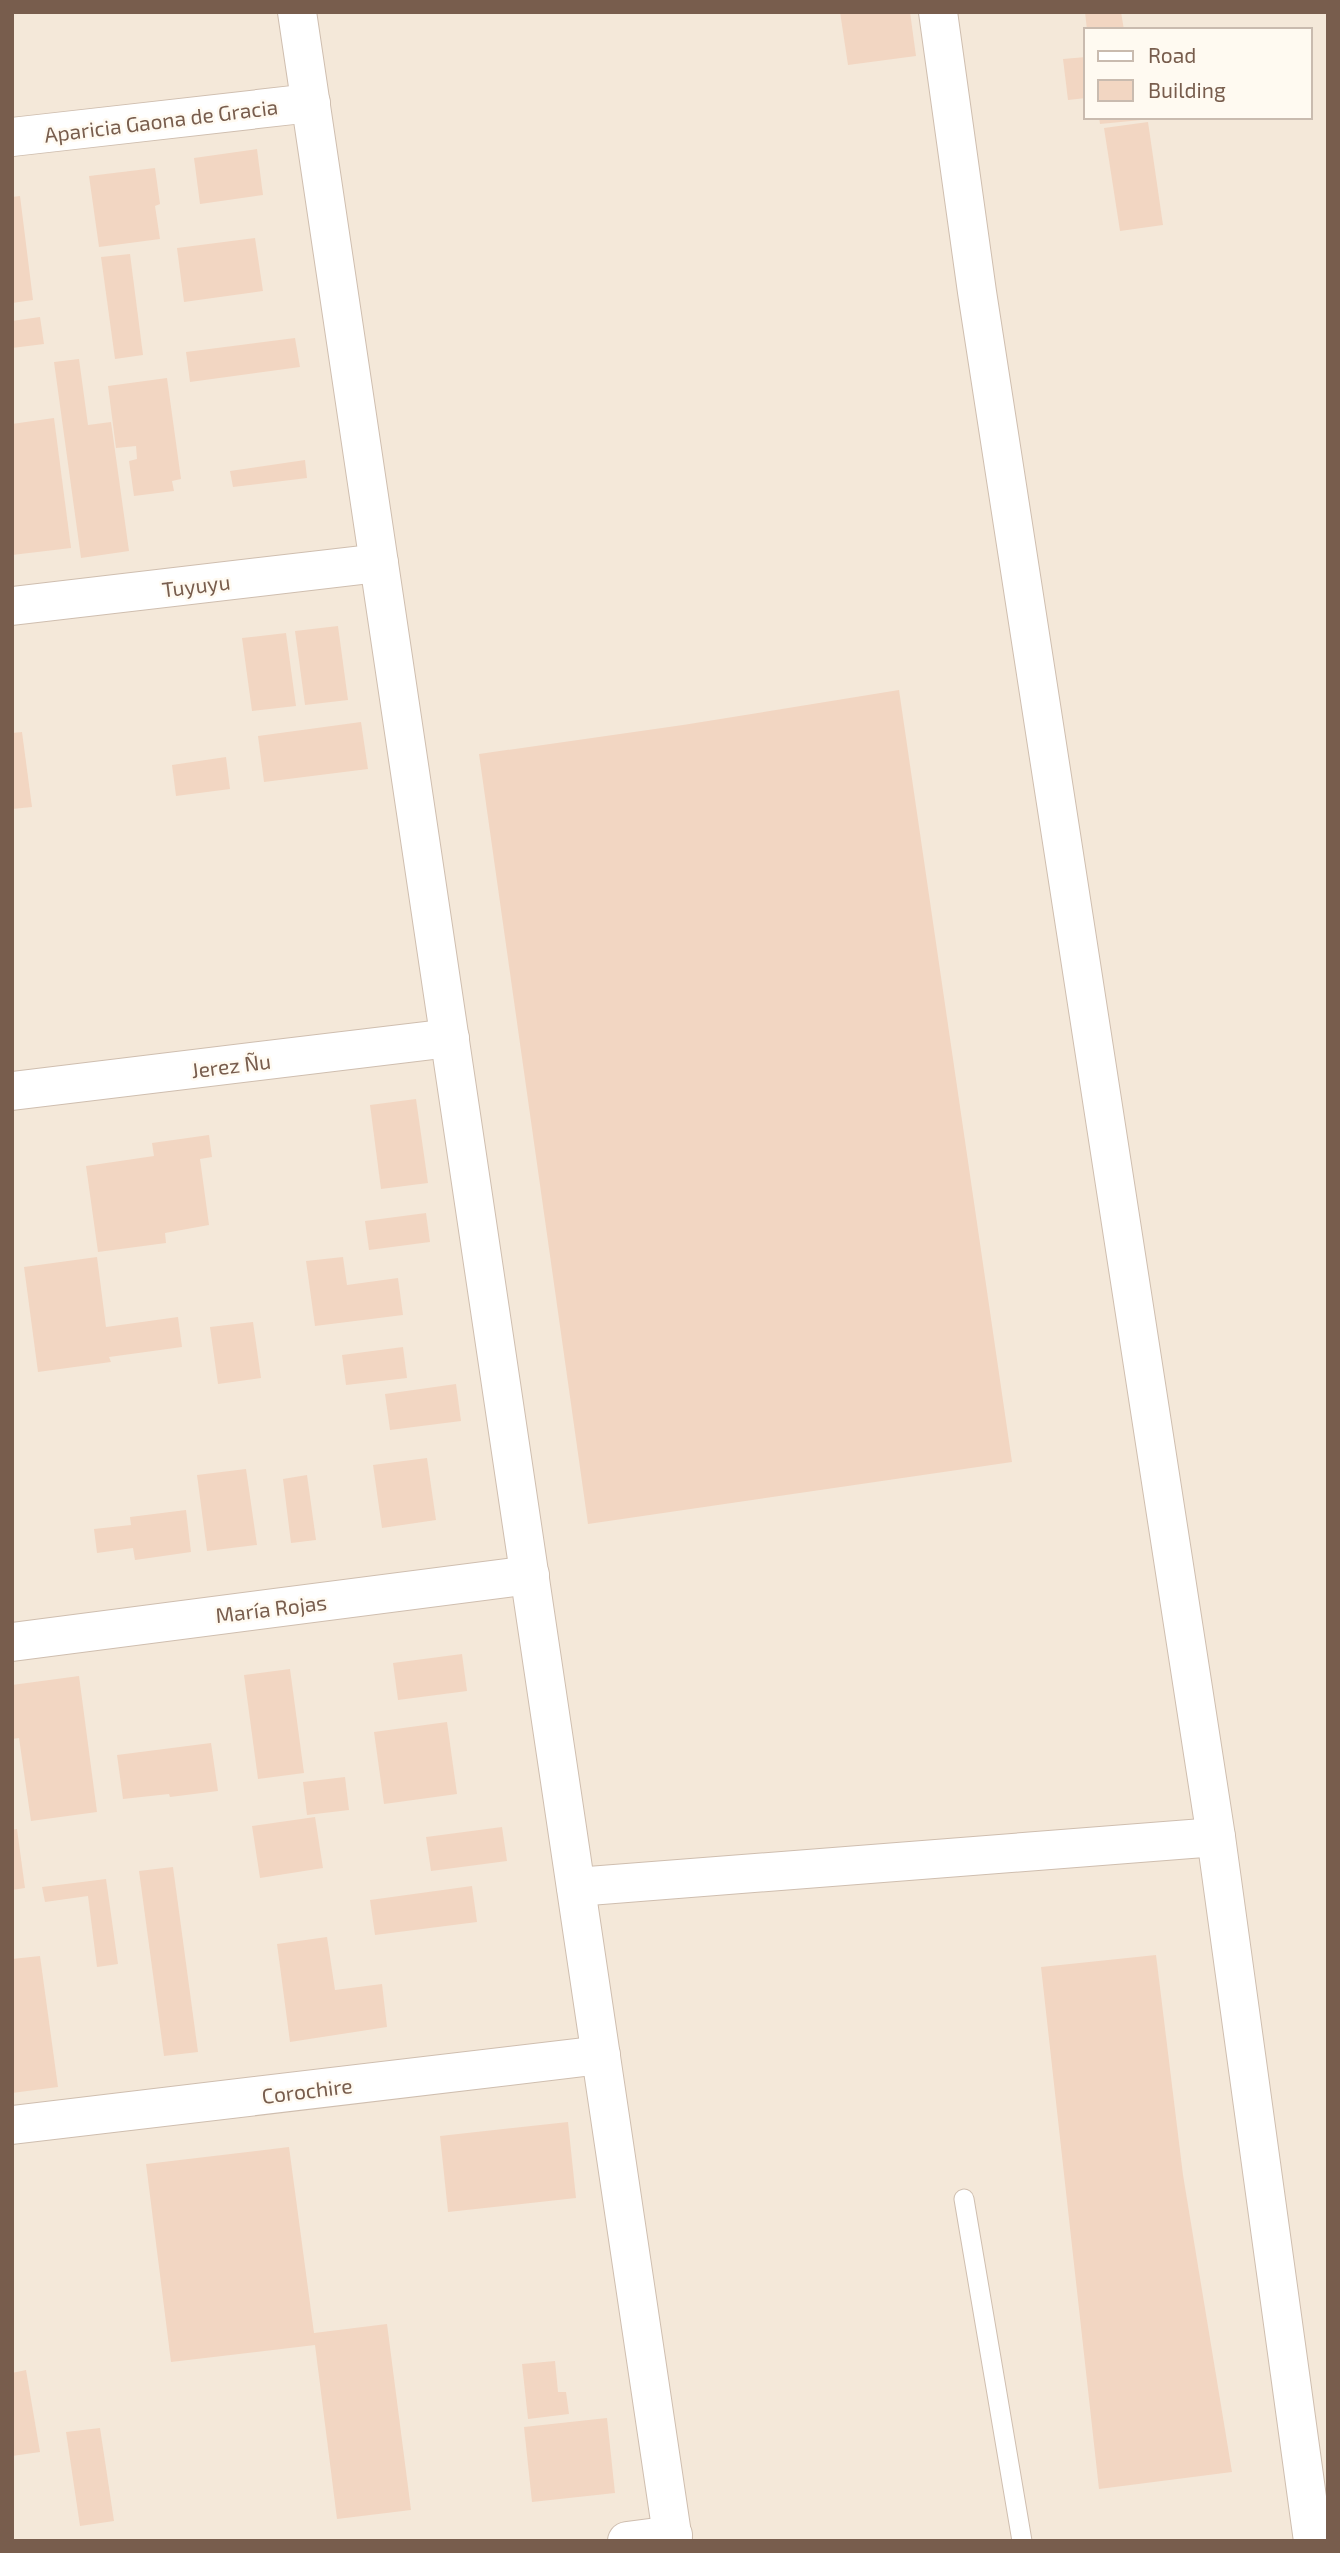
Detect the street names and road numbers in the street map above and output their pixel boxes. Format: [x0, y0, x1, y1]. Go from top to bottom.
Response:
street label: Aparicia Gaona de Gracia [43, 93, 279, 147]
street label: Tuyuyu [160, 568, 232, 602]
street label: Jerez Ñu [190, 1048, 272, 1082]
street label: María Rojas [214, 1589, 328, 1628]
street label: Corochire [260, 2072, 354, 2108]

